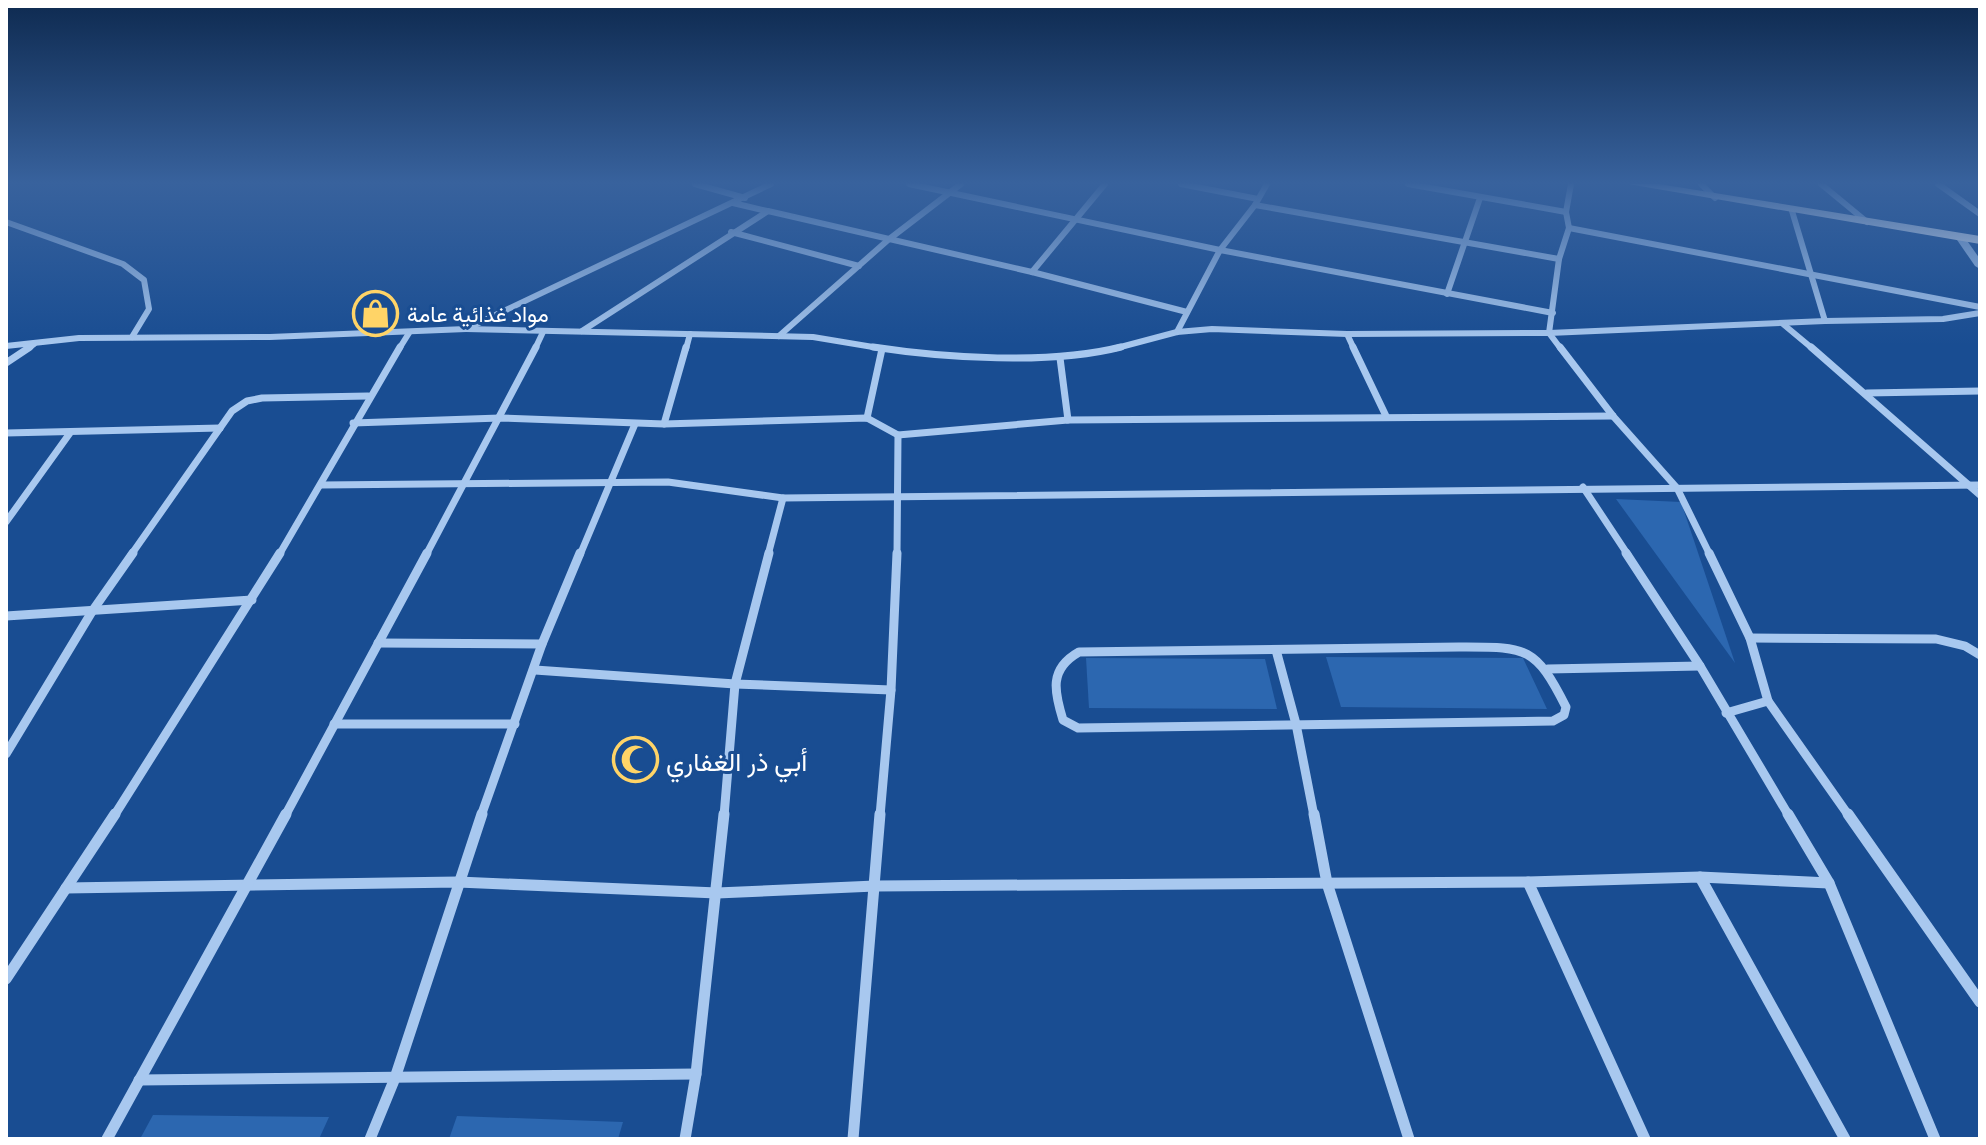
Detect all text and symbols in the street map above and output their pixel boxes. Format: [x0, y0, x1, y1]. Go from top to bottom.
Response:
shop icon: مواد غذائية عامة [352, 289, 400, 337]
place label: مواد غذائية عامة [407, 300, 549, 328]
mosque icon: أبي ذر الغفاري [611, 736, 659, 784]
place label: أبي ذر الغفاري [666, 745, 807, 783]

